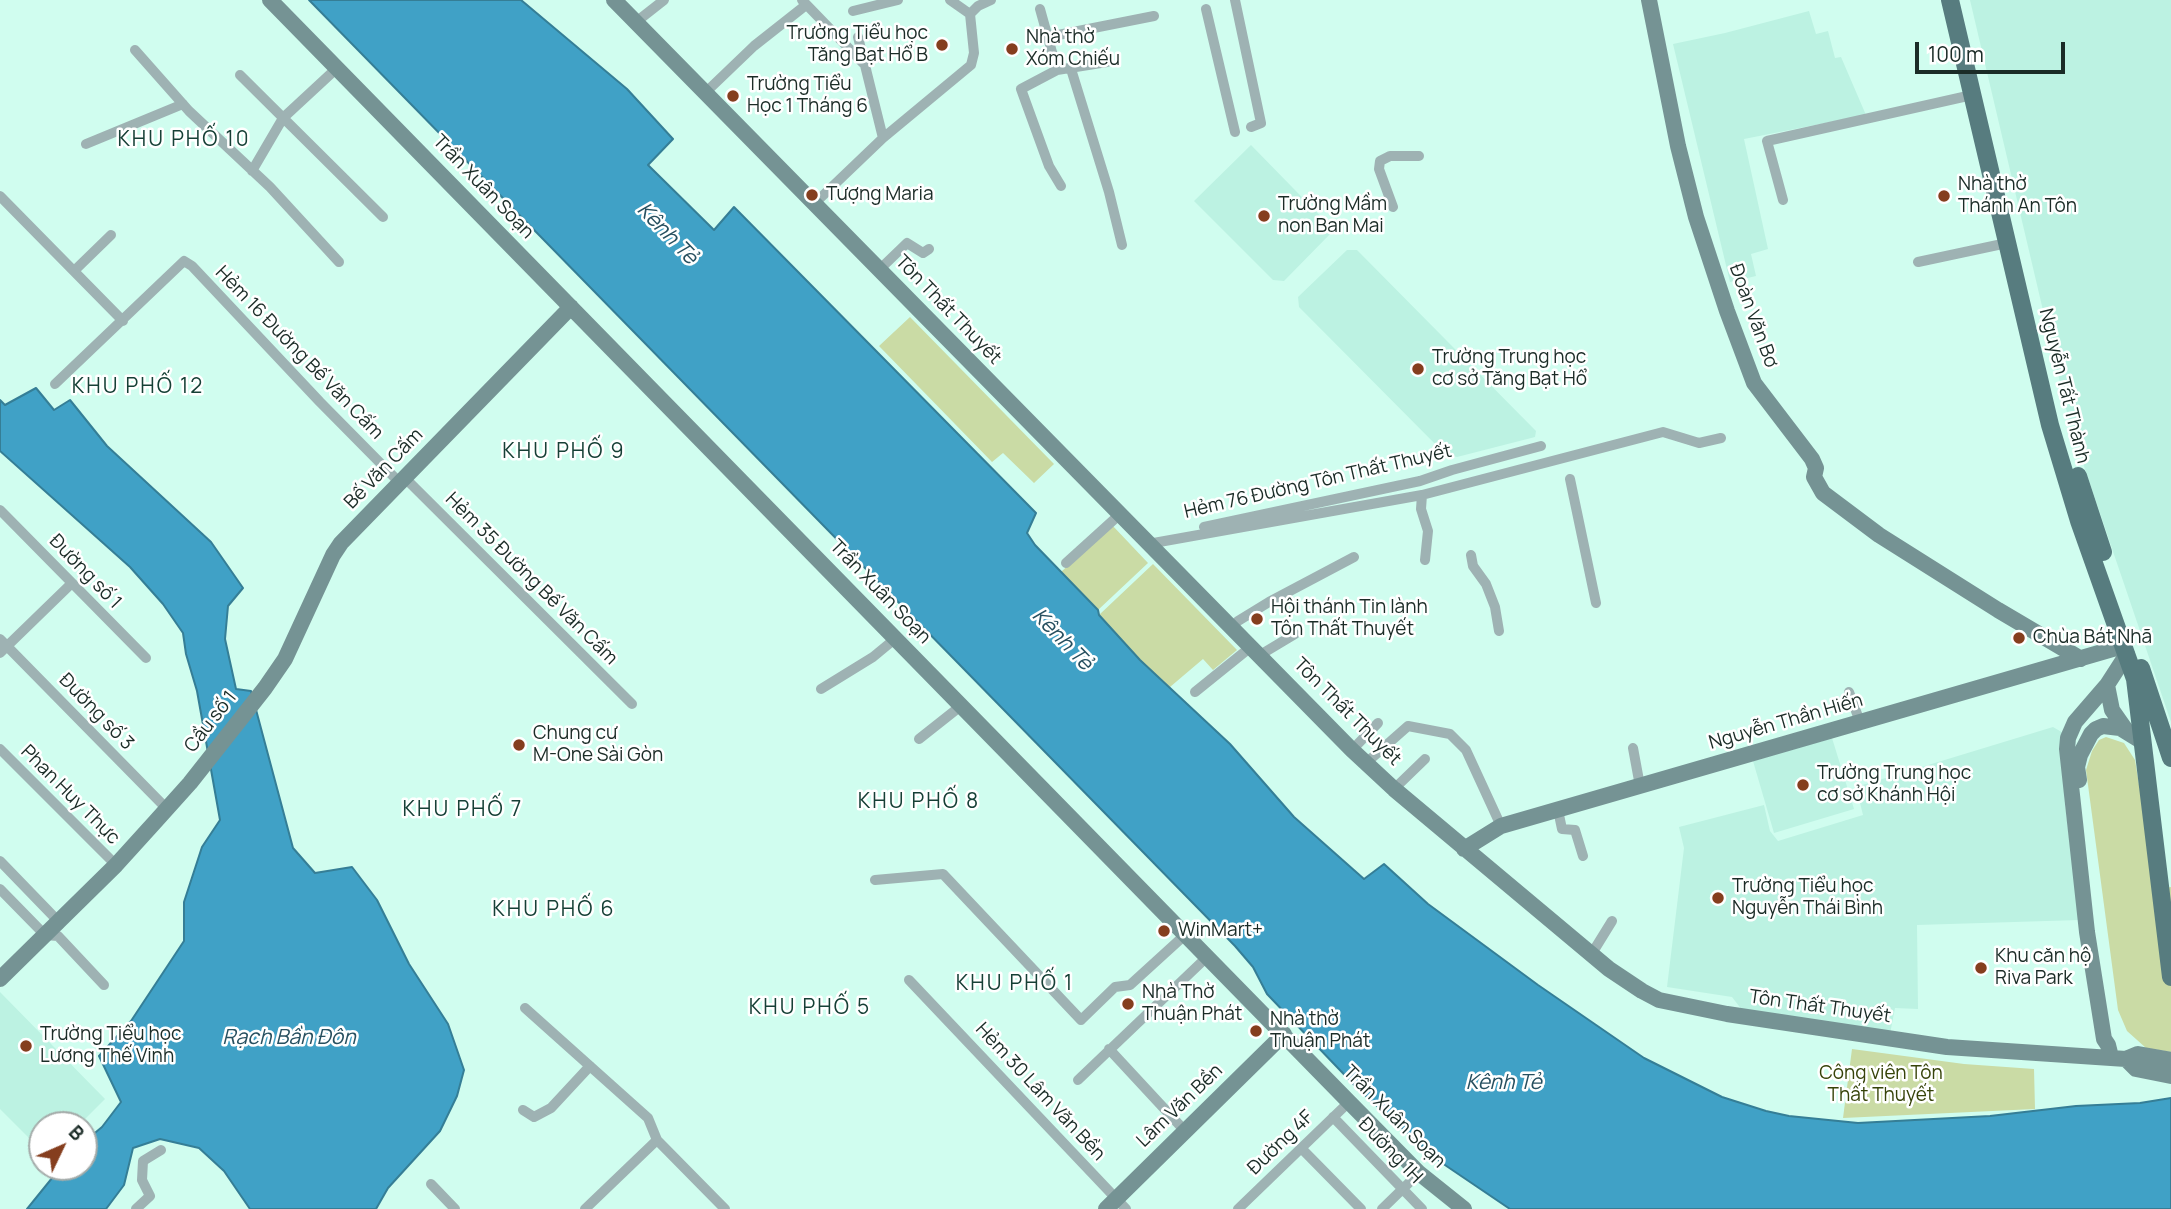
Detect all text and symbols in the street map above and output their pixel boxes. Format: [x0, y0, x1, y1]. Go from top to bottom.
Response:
place label: Trường Tiểu học Tăng Bạt Hổ B [787, 23, 928, 67]
place label: Nhà thờ Xóm Chiếu [1026, 27, 1120, 71]
scale bar [1919, 28, 2070, 72]
marker: Trường Tiểu học Tăng Bạt Hổ B [934, 37, 950, 53]
text: 100 m [1928, 40, 1984, 68]
marker: Nhà thờ Xóm Chiếu [1004, 41, 1020, 57]
place label: Trường Tiểu Học 1 Tháng 6 [747, 74, 868, 118]
marker: Trường Tiểu Học 1 Tháng 6 [725, 88, 741, 104]
district label: KHU PHỐ 10 [119, 127, 249, 153]
street label: Trần Xuân Soạn [428, 130, 538, 244]
place label: Nhà thờ Thánh An Tôn [1958, 174, 2077, 218]
place label: Tượng Maria [826, 184, 934, 206]
marker: Tượng Maria [804, 187, 820, 203]
marker: Nhà thờ Thánh An Tôn [1936, 188, 1952, 204]
place label: Trường Mầm non Ban Mai [1278, 194, 1387, 238]
water label: Kênh Tẻ [631, 198, 703, 270]
marker: Trường Mầm non Ban Mai [1256, 208, 1272, 224]
street label: Tôn Thất Thuyết [890, 251, 1006, 369]
street label: Đoàn Văn Bơ [1724, 261, 1782, 371]
street label: Hẻm 16 Đường Bế Văn Cấm [210, 262, 388, 444]
street label: Nguyễn Tất Thành [2034, 306, 2094, 466]
place label: Trường Trung học cơ sở Tăng Bạt Hổ [1432, 347, 1587, 391]
marker: Trường Trung học cơ sở Tăng Bạt Hổ [1410, 361, 1426, 377]
district label: KHU PHỐ 12 [73, 374, 203, 400]
street label: Bế Văn Cấm [340, 424, 428, 514]
district label: KHU PHỐ 9 [503, 439, 625, 465]
street label: Hẻm 76 Đường Tôn Thất Thuyết [1182, 440, 1454, 524]
street label: Hẻm 35 Đường Bế Văn Cấm [440, 488, 622, 670]
street label: Đường số 1 [44, 530, 126, 614]
street label: Trần Xuân Soạn [825, 535, 935, 649]
place label: Hội thánh Tin lành Tôn Thất Thuyết [1271, 597, 1428, 641]
water label: Kênh Tẻ [1026, 604, 1098, 676]
marker: Hội thánh Tin lành Tôn Thất Thuyết [1249, 611, 1265, 627]
place label: Chùa Bát Nhã [2033, 627, 2152, 649]
marker: Chùa Bát Nhã [2011, 630, 2027, 646]
street label: Tôn Thất Thuyết [1288, 653, 1406, 771]
street label: Đường số 3 [54, 669, 138, 755]
street label: Cầu số 1 [180, 687, 242, 757]
street label: Nguyễn Thần Hiến [1706, 689, 1866, 755]
place label: Chung cư M-One Sài Gòn [533, 723, 663, 767]
marker: Chung cư M-One Sài Gòn [511, 737, 527, 753]
street label: Phan Huy Thực [16, 741, 124, 849]
place label: Trường Trung học cơ sở Khánh Hội [1817, 763, 1971, 807]
marker: Trường Trung học cơ sở Khánh Hội [1795, 777, 1811, 793]
district label: KHU PHỐ 8 [859, 789, 979, 815]
district label: KHU PHỐ 7 [404, 797, 522, 823]
place label: Trường Tiểu học Nguyễn Thái Bình [1732, 876, 1883, 920]
marker: Trường Tiểu học Nguyễn Thái Bình [1710, 890, 1726, 906]
district label: KHU PHỐ 6 [493, 897, 615, 923]
place label: WinMart+ [1178, 920, 1263, 942]
marker: WinMart+ [1156, 923, 1172, 939]
place label: Khu căn hộ Riva Park [1995, 946, 2091, 990]
marker: Khu căn hộ Riva Park [1973, 960, 1989, 976]
district label: KHU PHỐ 1 [957, 971, 1073, 997]
place label: Nhà Thờ Thuận Phát [1142, 982, 1242, 1026]
street label: Tôn Thất Thuyết [1748, 986, 1892, 1028]
district label: KHU PHỐ 5 [750, 995, 870, 1021]
marker: Nhà Thờ Thuận Phát [1120, 996, 1136, 1012]
place label: Nhà thờ Thuận Phát [1270, 1009, 1370, 1053]
street label: Hẻm 30 Lâm Văn Bền [970, 1018, 1110, 1166]
marker: Nhà thờ Thuận Phát [1248, 1023, 1264, 1039]
place label: Trường Tiểu học Lương Thế Vinh [40, 1024, 181, 1068]
water label: Rạch Bần Đôn [222, 1025, 356, 1051]
marker: Trường Tiểu học Lương Thế Vinh [18, 1038, 34, 1054]
street label: Lâm Văn Bền [1132, 1060, 1228, 1152]
street label: Trần Xuân Soạn [1338, 1061, 1450, 1173]
park label: Công viên Tôn Thất Thuyết [1819, 1063, 1943, 1107]
water label: Kênh Tẻ [1466, 1070, 1542, 1096]
street label: Đường 4F [1243, 1106, 1319, 1180]
north arrow [28, 1111, 98, 1181]
street label: Đường 1H [1353, 1113, 1427, 1189]
text: B [63, 1119, 90, 1146]

